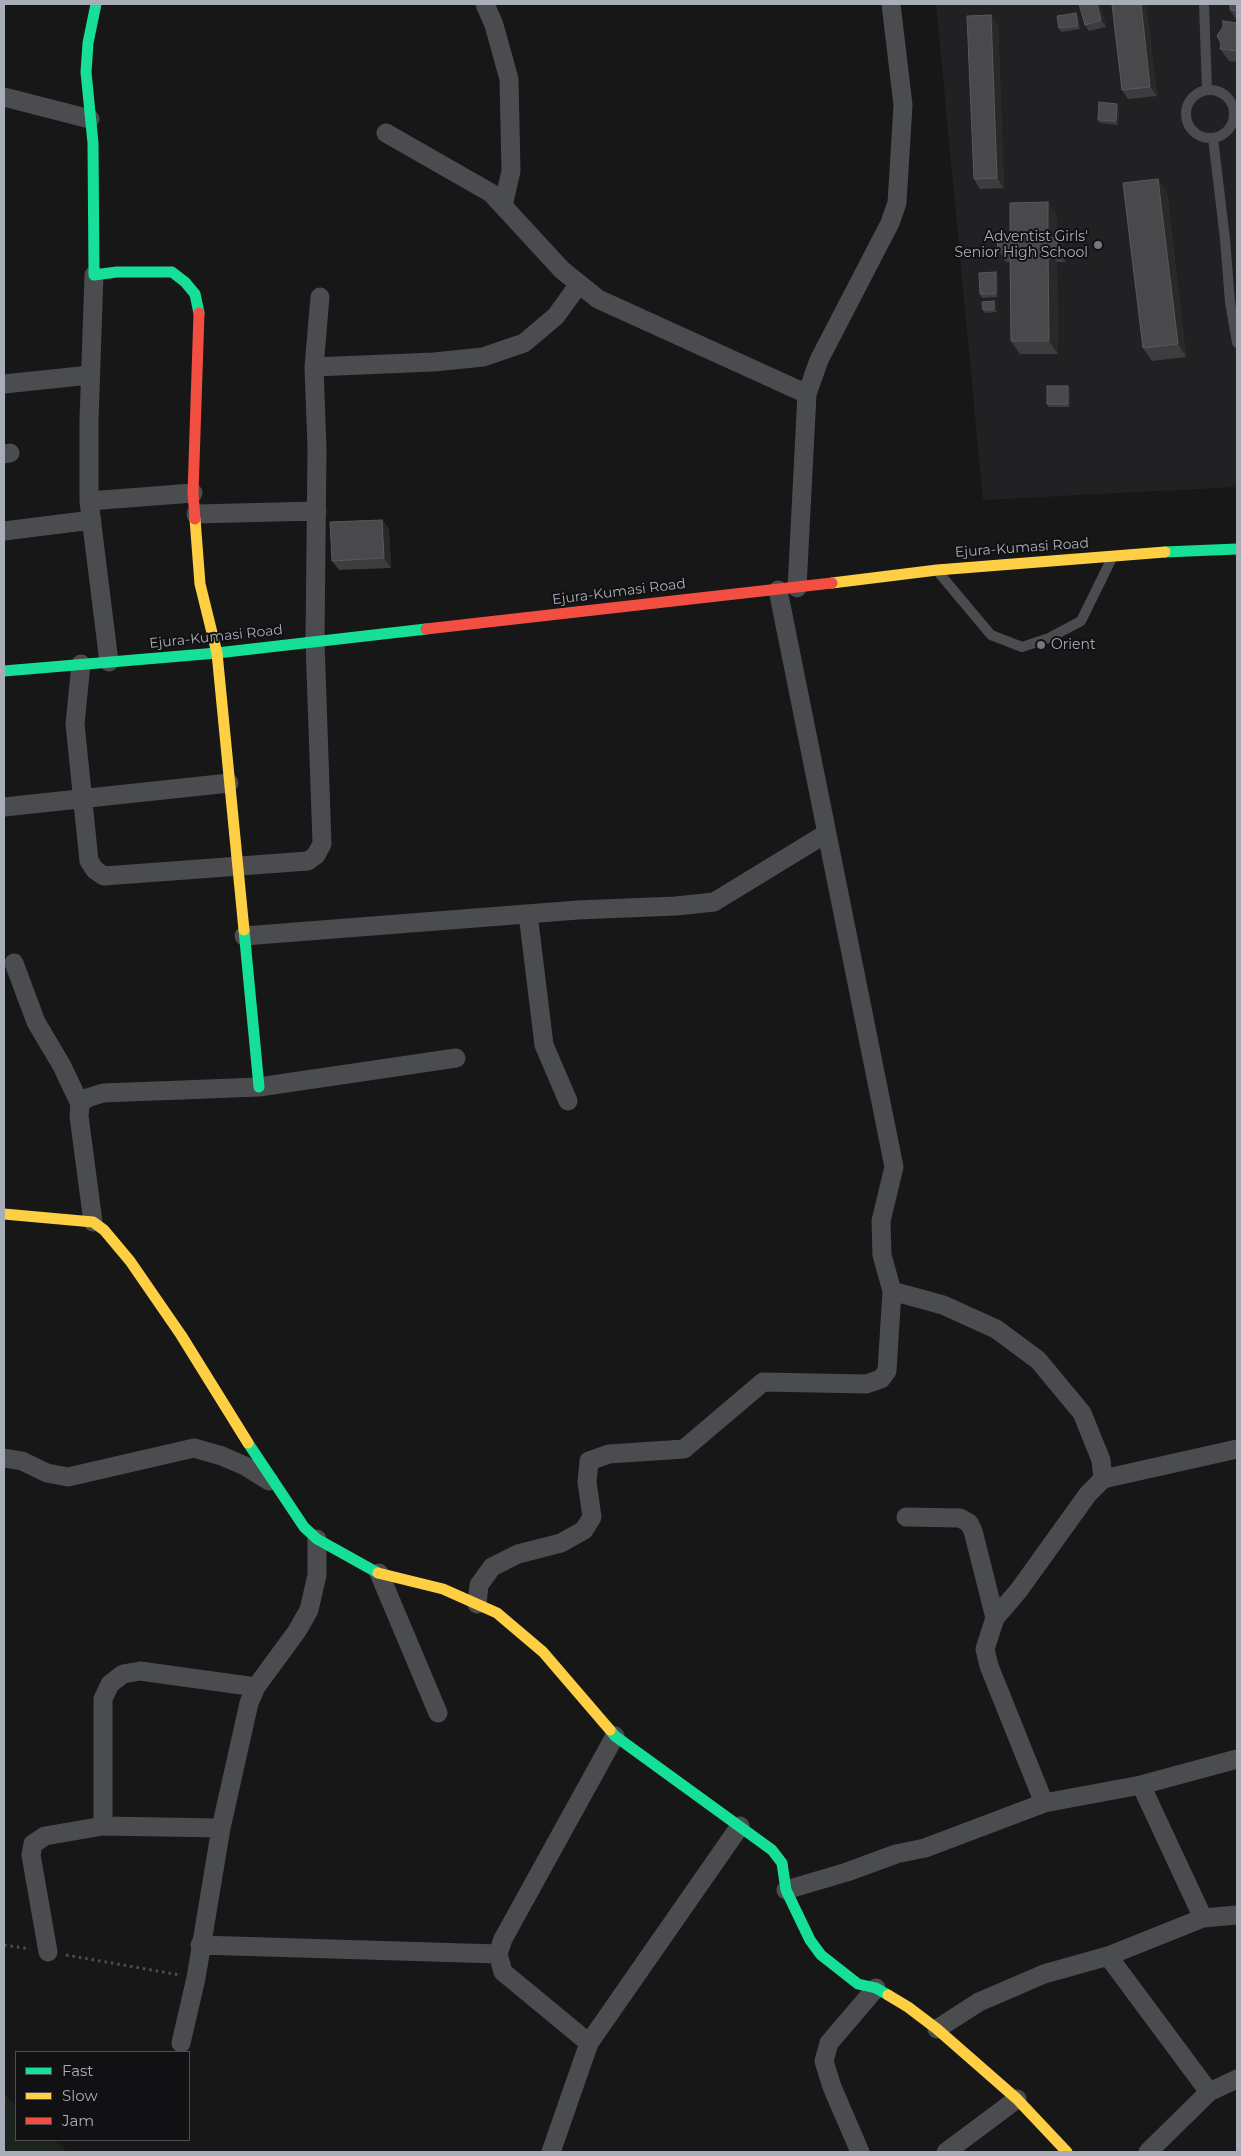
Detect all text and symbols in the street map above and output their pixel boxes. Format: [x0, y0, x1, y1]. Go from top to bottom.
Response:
place label: Adventist Girls' Senior High School [955, 229, 1088, 262]
marker: Adventist Girls' Senior High School [1092, 239, 1104, 251]
street label: Ejura-Kumasi Road [954, 535, 1090, 561]
street label: Ejura-Kumasi Road [551, 575, 687, 609]
street label: Ejura-Kumasi Road [148, 622, 284, 652]
place label: Orient [1051, 637, 1096, 653]
marker: Orient [1035, 639, 1047, 651]
legend [15, 2051, 190, 2141]
text: Fast [62, 2061, 93, 2080]
text: Slow [62, 2086, 98, 2105]
text: Jam [62, 2111, 94, 2130]

